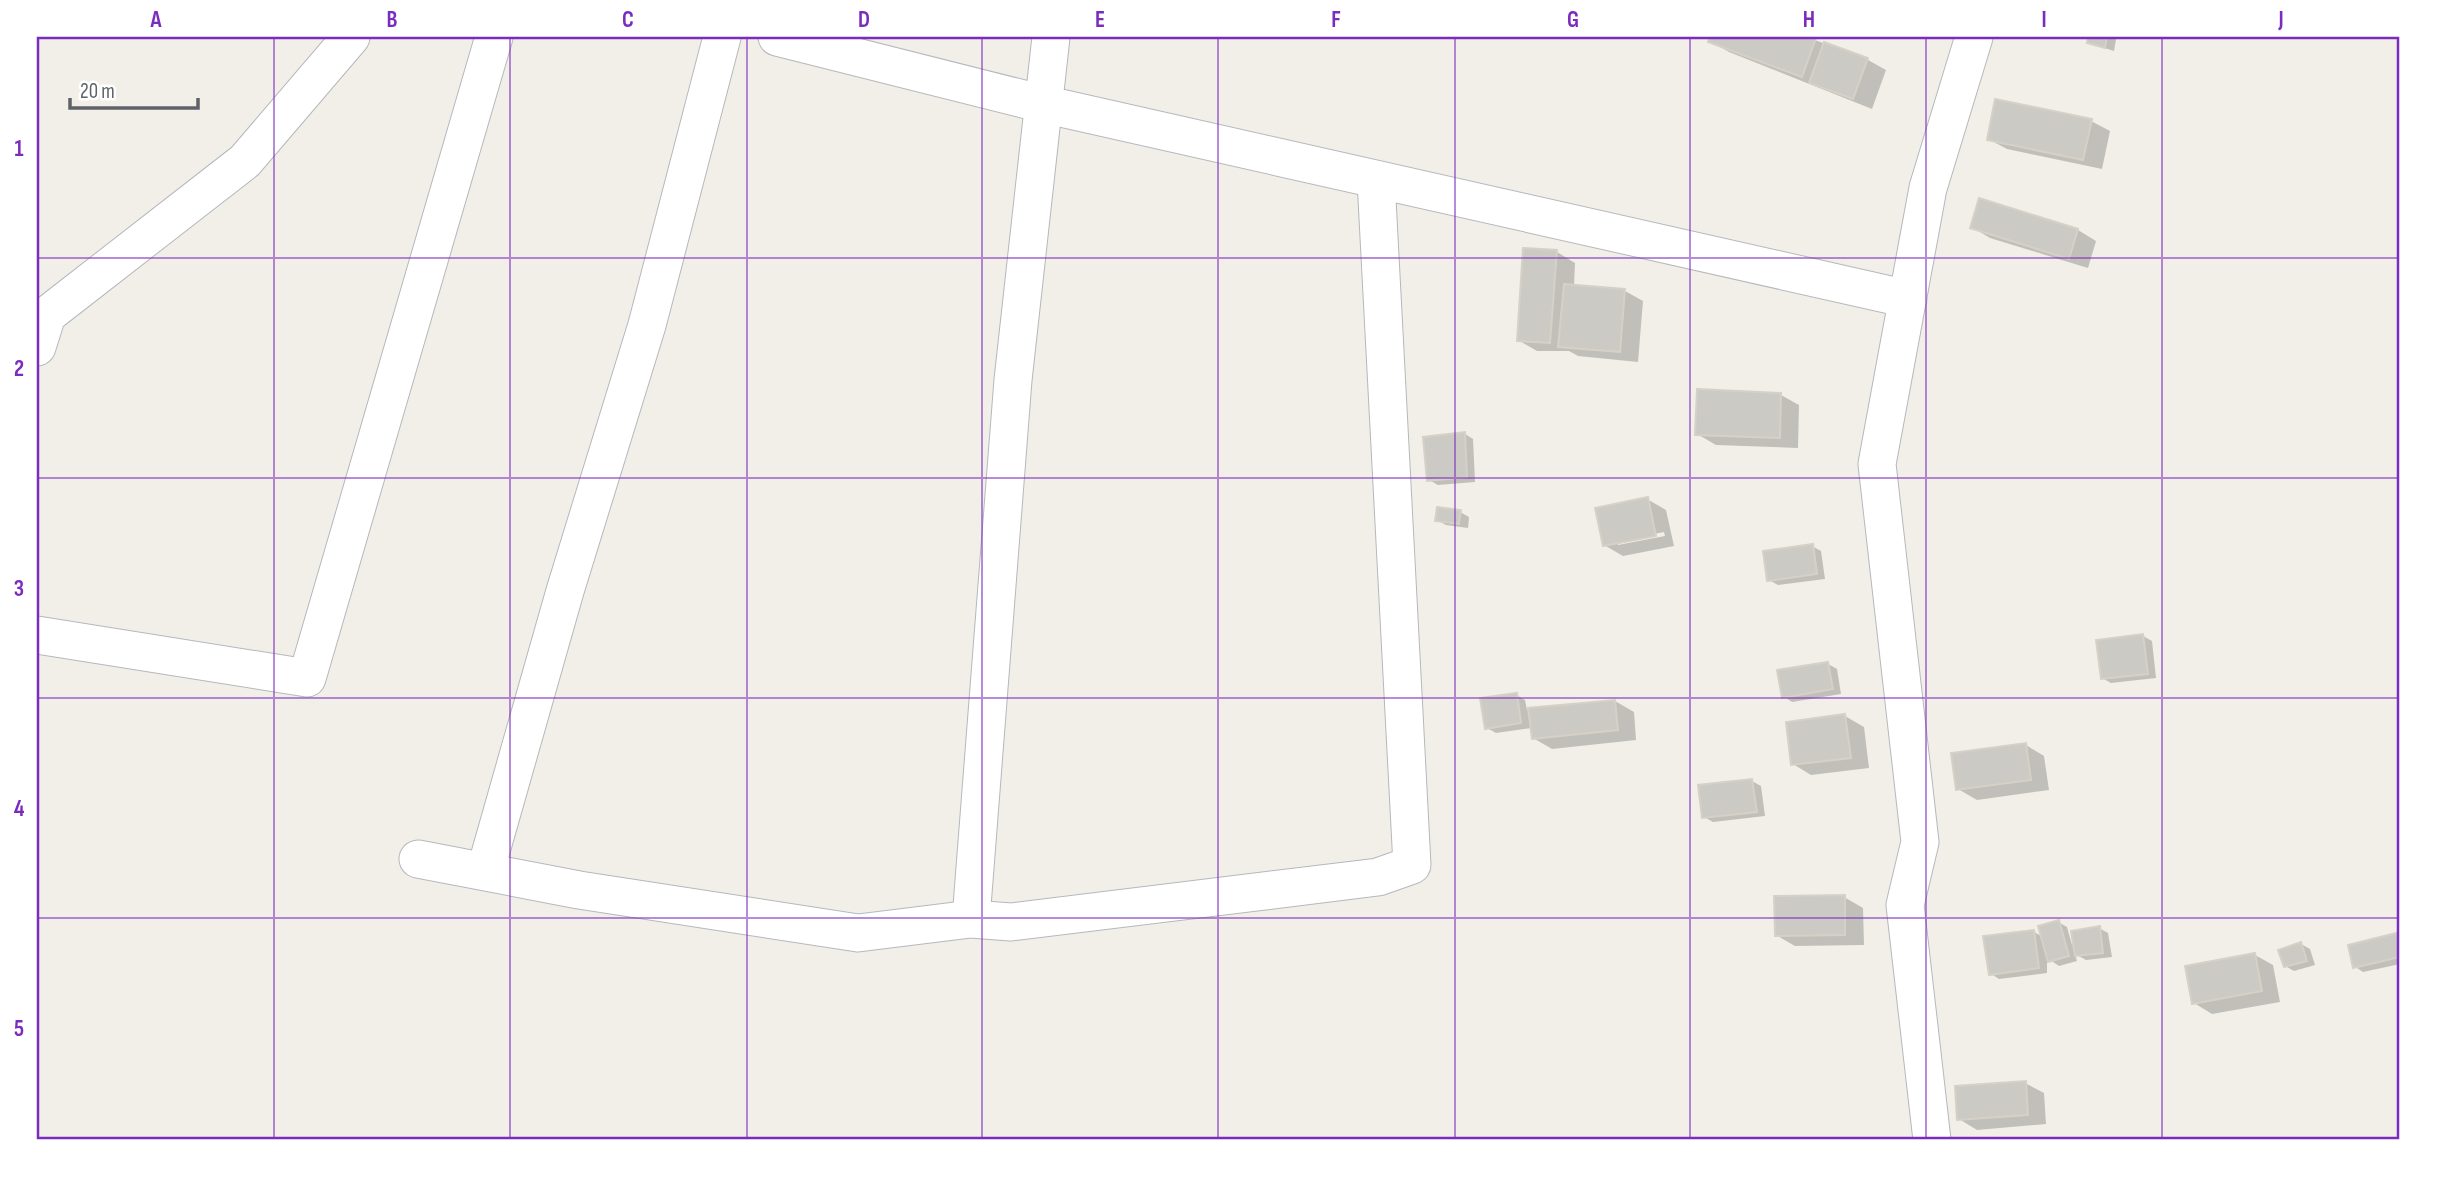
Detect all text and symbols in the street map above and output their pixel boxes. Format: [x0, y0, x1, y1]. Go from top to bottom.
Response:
text: A [150, 6, 163, 34]
text: B [387, 6, 398, 34]
text: C [622, 6, 634, 34]
text: D [858, 6, 870, 34]
text: E [1095, 6, 1105, 34]
text: F [1331, 6, 1341, 34]
text: G [1567, 6, 1579, 34]
text: H [1803, 6, 1815, 34]
text: I [2041, 6, 2047, 34]
text: J [2277, 6, 2284, 34]
scale bar [70, 66, 198, 110]
text: 20 m [80, 79, 115, 104]
text: 1 [14, 135, 24, 163]
text: 2 [14, 355, 24, 383]
text: 3 [14, 575, 24, 603]
text: 4 [14, 795, 25, 823]
text: 5 [14, 1015, 24, 1043]

